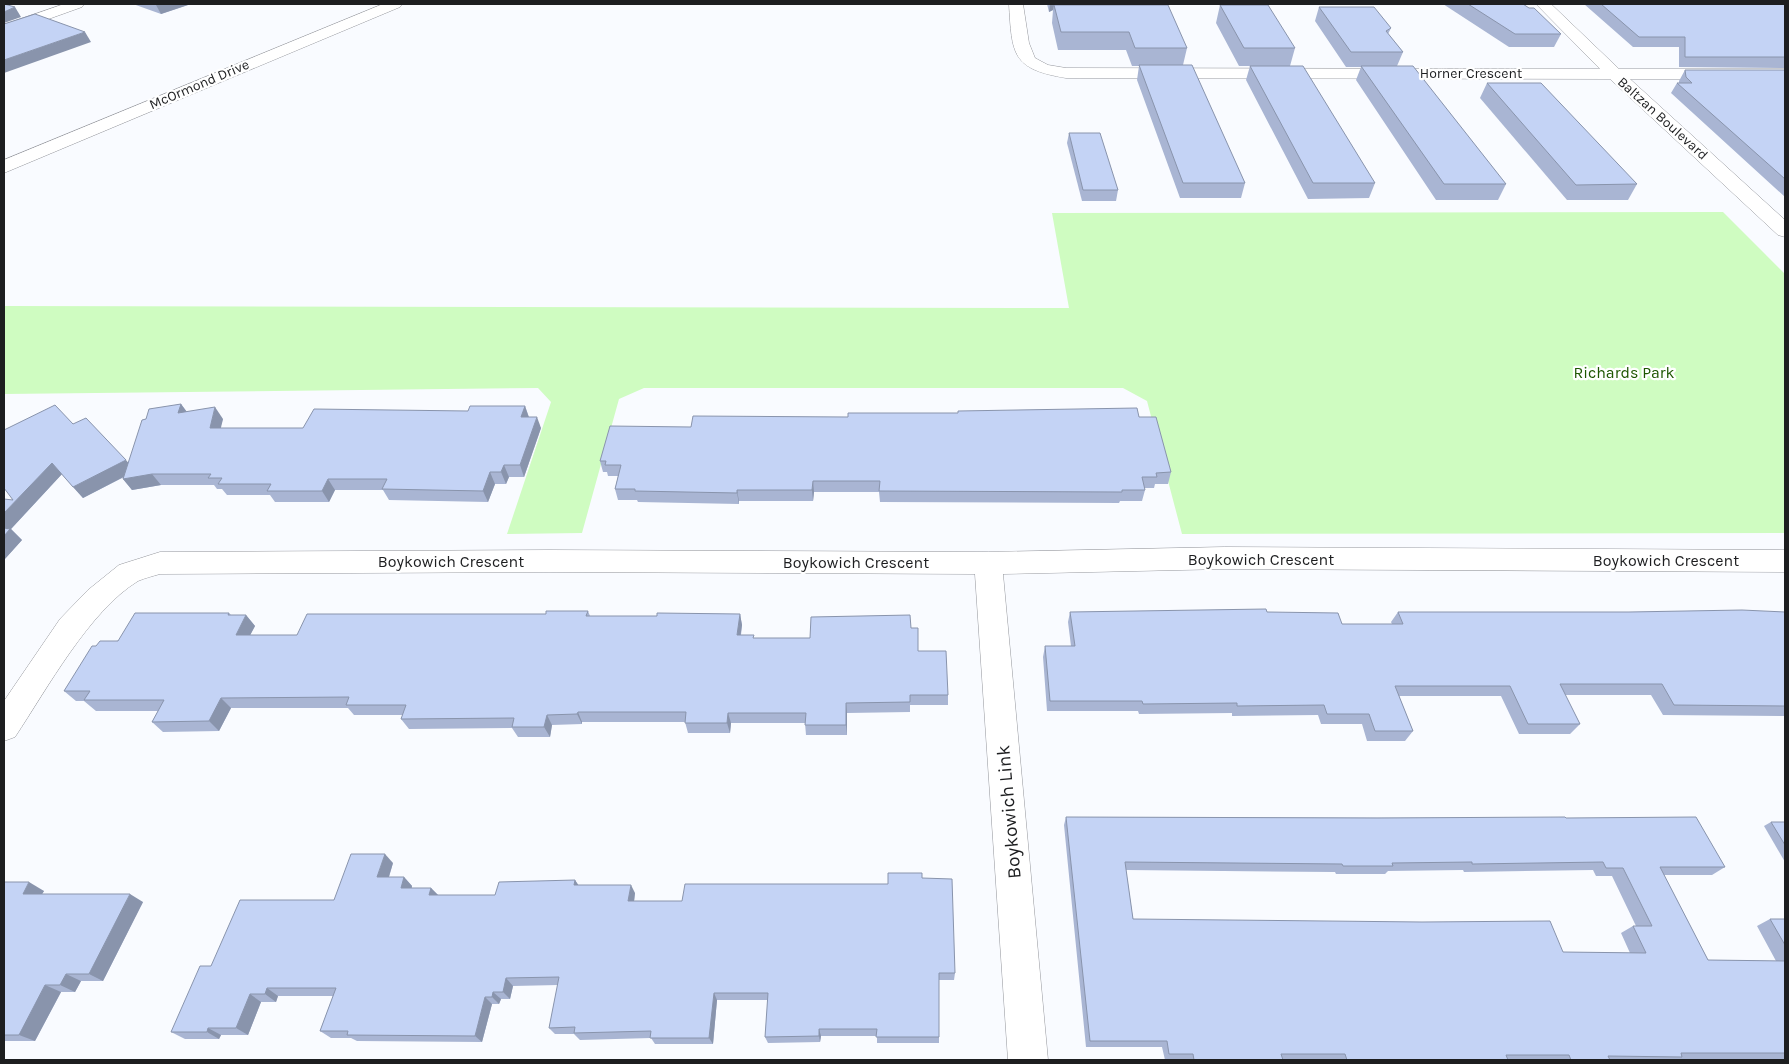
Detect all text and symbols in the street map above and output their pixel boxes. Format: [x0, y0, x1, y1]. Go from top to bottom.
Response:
street label: McOrmond Drive [147, 56, 252, 113]
street label: Horner Crescent [1420, 65, 1522, 82]
street label: Baltzan Boulevard [1614, 73, 1711, 163]
park label: Richards Park [1573, 363, 1675, 382]
street label: Boykowich Crescent [1188, 550, 1334, 569]
street label: Boykowich Crescent [1593, 551, 1739, 570]
street label: Boykowich Crescent [378, 552, 524, 571]
street label: Boykowich Crescent [783, 553, 929, 572]
street label: Boykowich Link [992, 744, 1026, 880]

